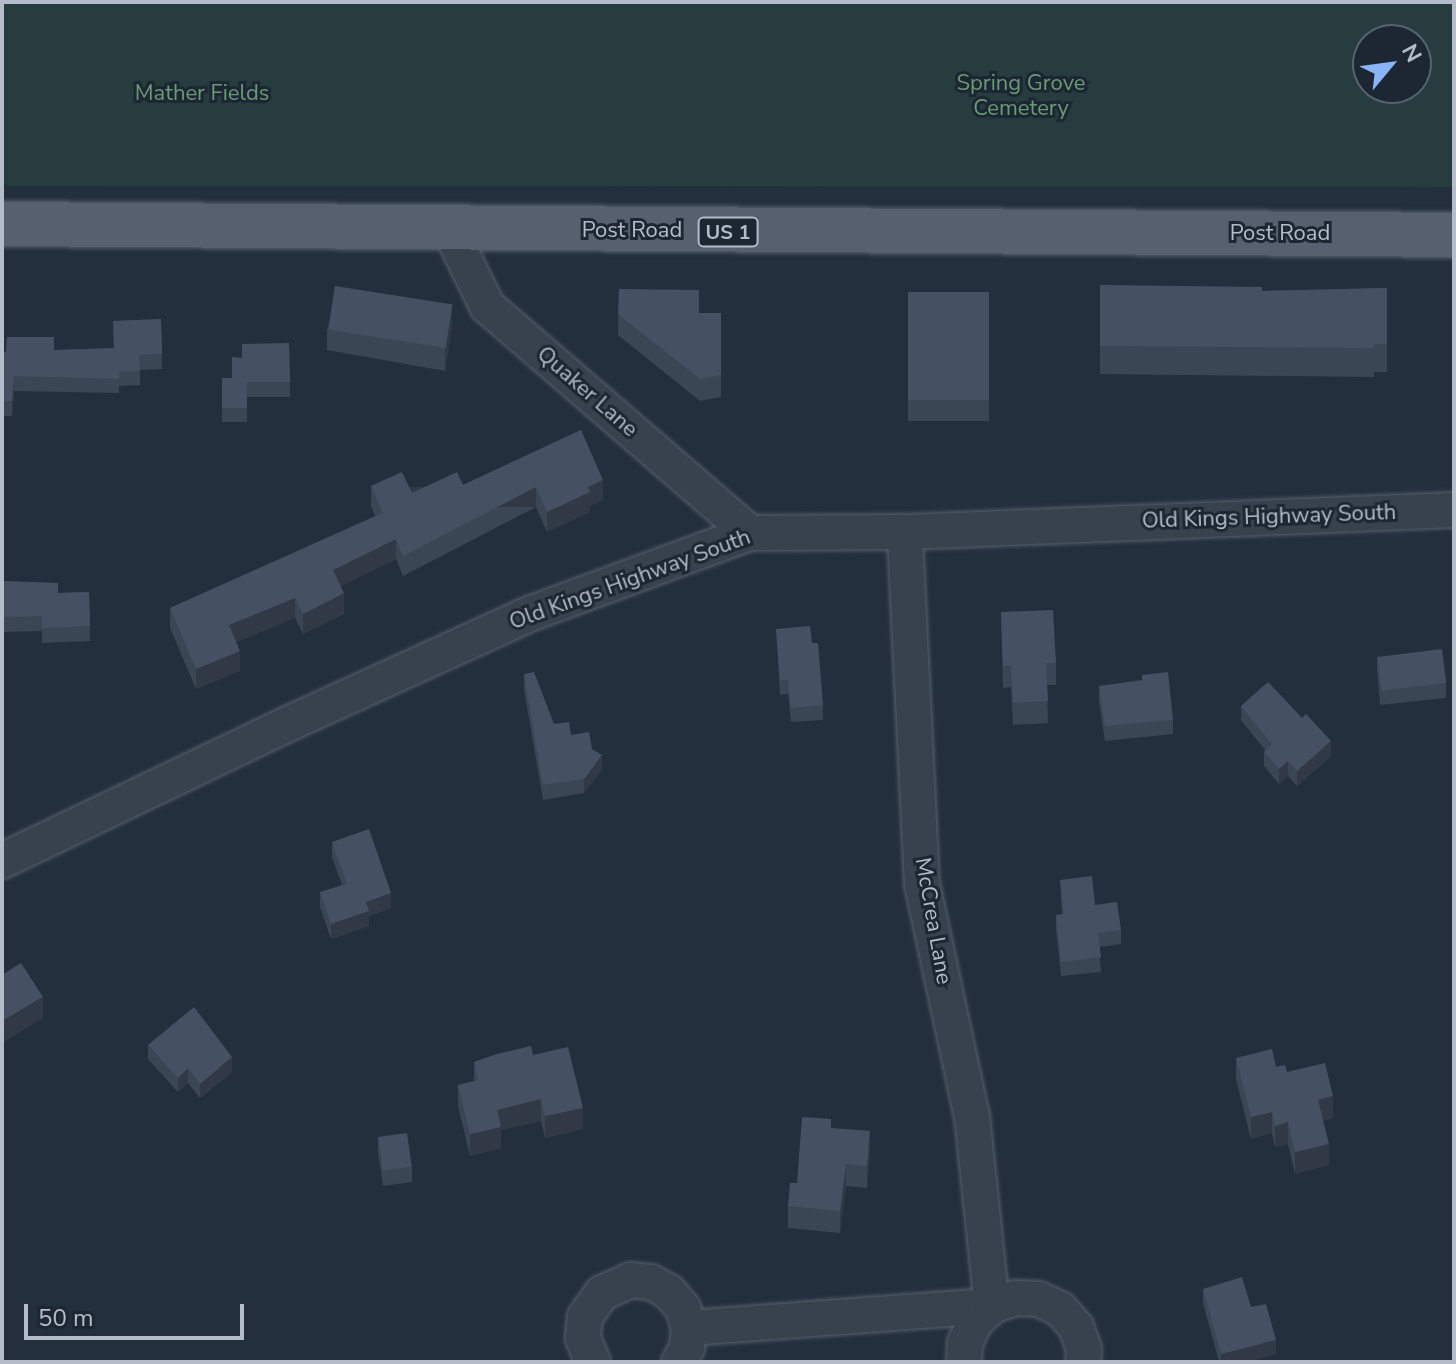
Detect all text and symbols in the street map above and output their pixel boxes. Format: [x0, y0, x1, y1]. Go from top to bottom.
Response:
north arrow [1352, 24, 1432, 104]
text: N [1394, 39, 1428, 68]
park label: Spring Grove Cemetery [956, 70, 1086, 122]
park label: Mather Fields [135, 81, 269, 107]
road number: US 1 [696, 216, 760, 248]
street label: Post Road [582, 218, 682, 244]
street label: Post Road [1230, 221, 1330, 247]
street label: Quaker Lane [531, 341, 643, 443]
street label: Old Kings Highway South [1141, 499, 1397, 535]
street label: Old Kings Highway South [506, 524, 754, 636]
street label: McCrea Lane [909, 856, 957, 986]
scale bar [28, 1288, 248, 1338]
text: 50 m [38, 1302, 94, 1334]

